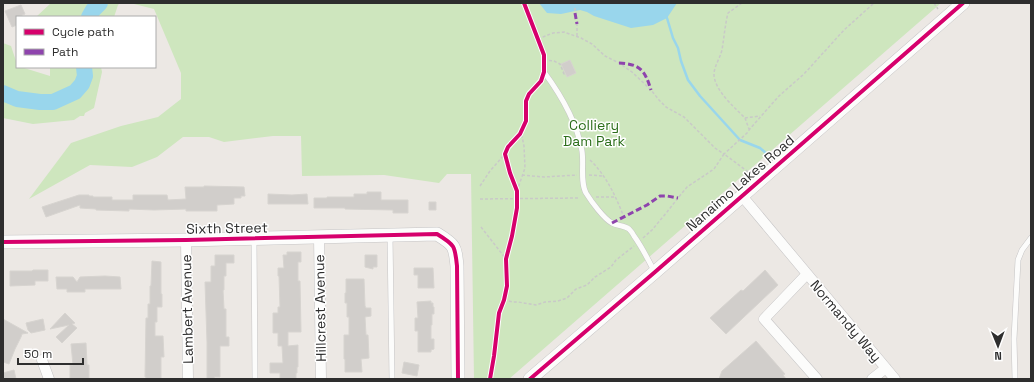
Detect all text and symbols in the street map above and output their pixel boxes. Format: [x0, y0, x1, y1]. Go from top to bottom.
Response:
legend [16, 16, 156, 68]
text: Cycle path [52, 24, 114, 40]
text: Path [52, 44, 78, 60]
park label: Colliery Dam Park [563, 116, 626, 150]
street label: Nanaimo Lakes Road [682, 131, 798, 235]
street label: Sixth Street [186, 218, 268, 238]
street label: Lambert Avenue [177, 254, 197, 364]
street label: Hillcrest Avenue [310, 254, 330, 362]
street label: Normandy Way [806, 276, 886, 366]
north arrow [978, 326, 1018, 366]
scale bar [18, 340, 83, 366]
text: 50 m [24, 346, 52, 362]
text: N [994, 349, 1002, 363]

